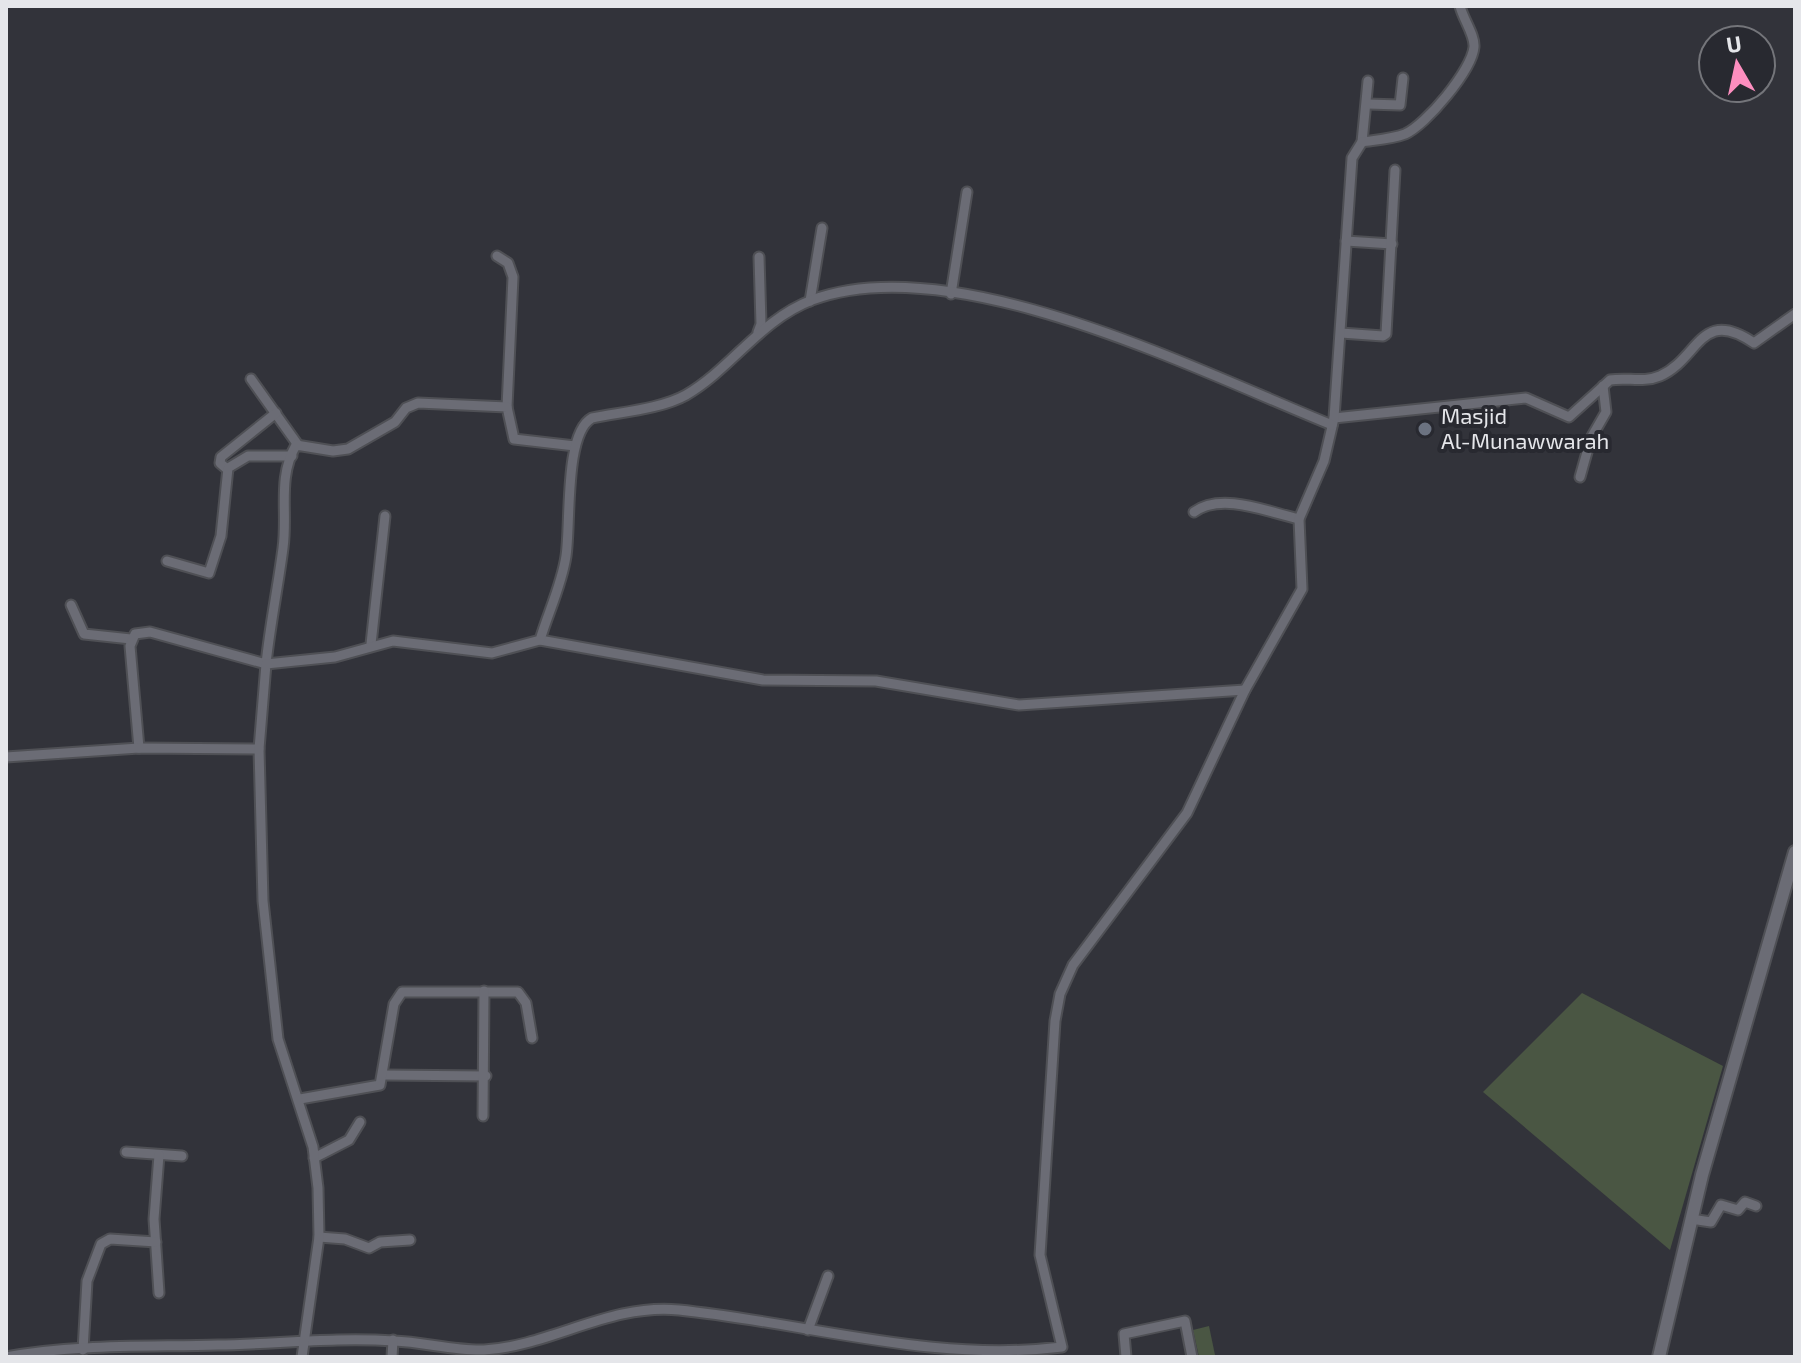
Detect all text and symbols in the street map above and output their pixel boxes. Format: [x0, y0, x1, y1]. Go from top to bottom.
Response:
north arrow [1697, 24, 1777, 104]
text: U [1724, 29, 1743, 57]
place label: Masjid Al-Munawwarah [1441, 402, 1609, 453]
marker: Masjid Al-Munawwarah [1416, 420, 1434, 438]

